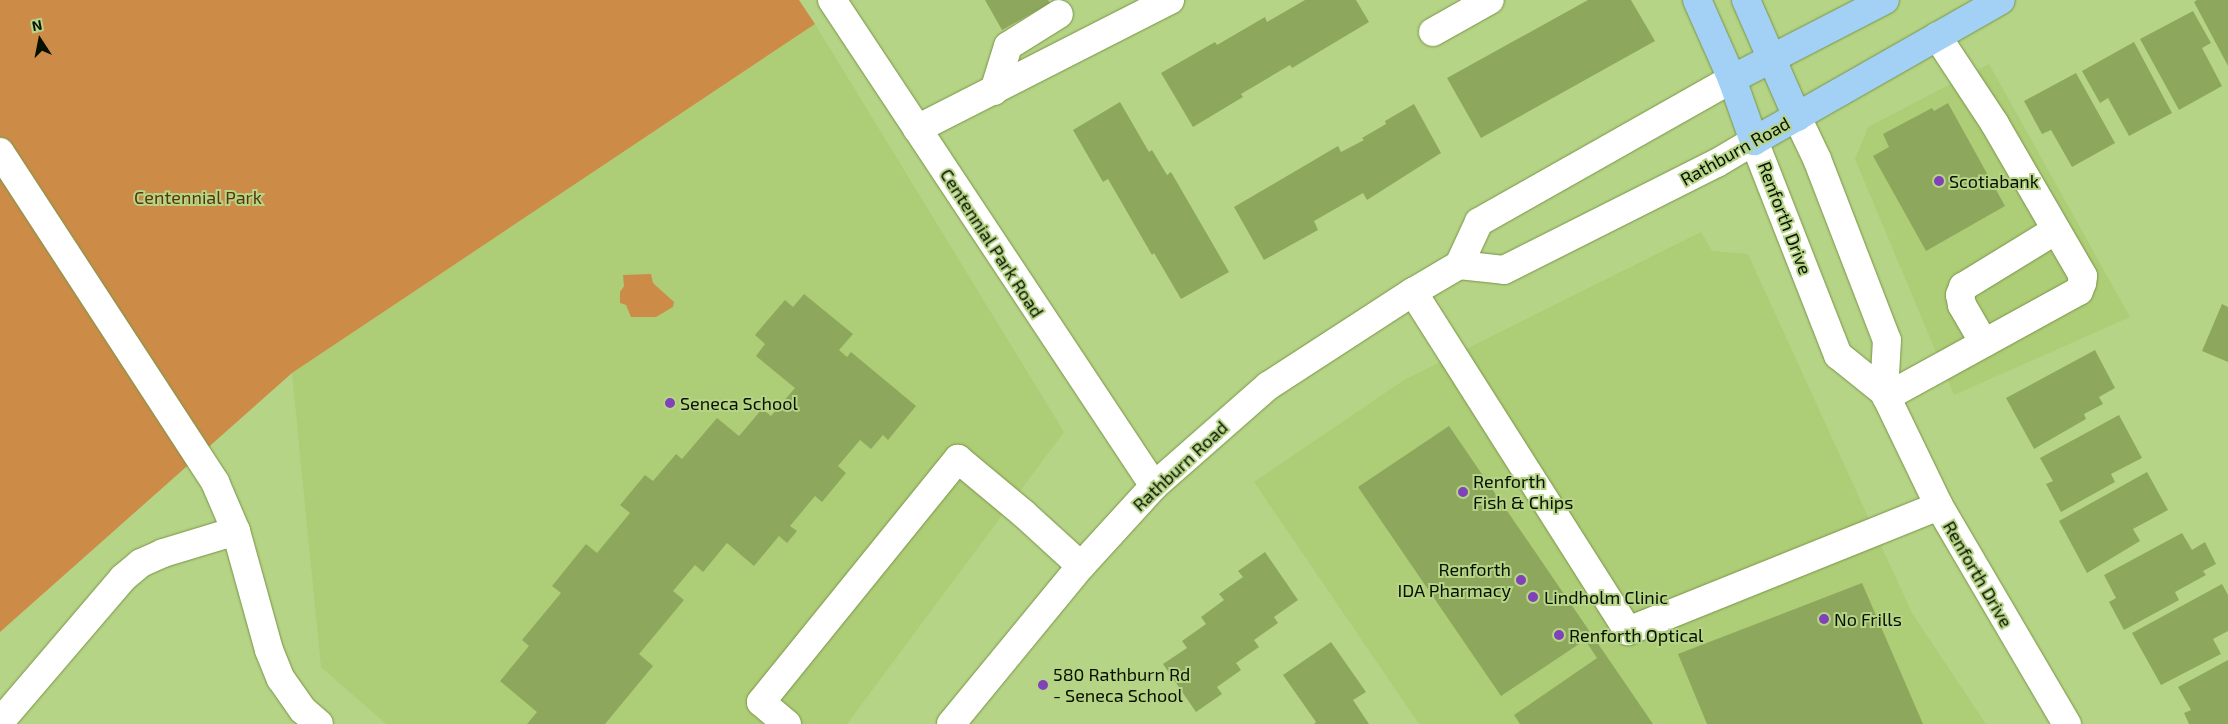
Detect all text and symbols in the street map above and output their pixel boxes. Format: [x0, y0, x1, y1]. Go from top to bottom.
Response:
north arrow [15, 15, 65, 65]
text: N [30, 15, 44, 34]
street label: Rathburn Road [1676, 112, 1794, 190]
street label: Renforth Drive [1754, 158, 1816, 278]
street label: Centennial Park Road [936, 164, 1048, 322]
place label: Scotiabank [1949, 170, 2039, 192]
marker: Scotiabank [1933, 175, 1945, 187]
park label: Centennial Park [134, 186, 262, 208]
place label: Seneca School [680, 392, 798, 414]
marker: Seneca School [664, 397, 676, 409]
street label: Rathburn Road [1128, 417, 1232, 515]
place label: Renforth Fish & Chips [1473, 471, 1573, 514]
marker: Renforth Fish & Chips [1457, 486, 1469, 498]
street label: Renforth Drive [1939, 517, 2017, 631]
place label: Renforth IDA Pharmacy [1397, 559, 1511, 602]
marker: Renforth IDA Pharmacy [1515, 574, 1527, 586]
place label: Lindholm Clinic [1544, 586, 1668, 608]
marker: Lindholm Clinic [1526, 590, 1540, 604]
place label: No Frills [1834, 608, 1902, 630]
marker: No Frills [1818, 613, 1830, 625]
place label: Renforth Optical [1569, 624, 1703, 646]
marker: Renforth Optical [1553, 629, 1565, 641]
place label: 580 Rathburn Rd - Seneca School [1053, 664, 1190, 706]
marker: 580 Rathburn Rd - Seneca School [1037, 679, 1049, 691]

